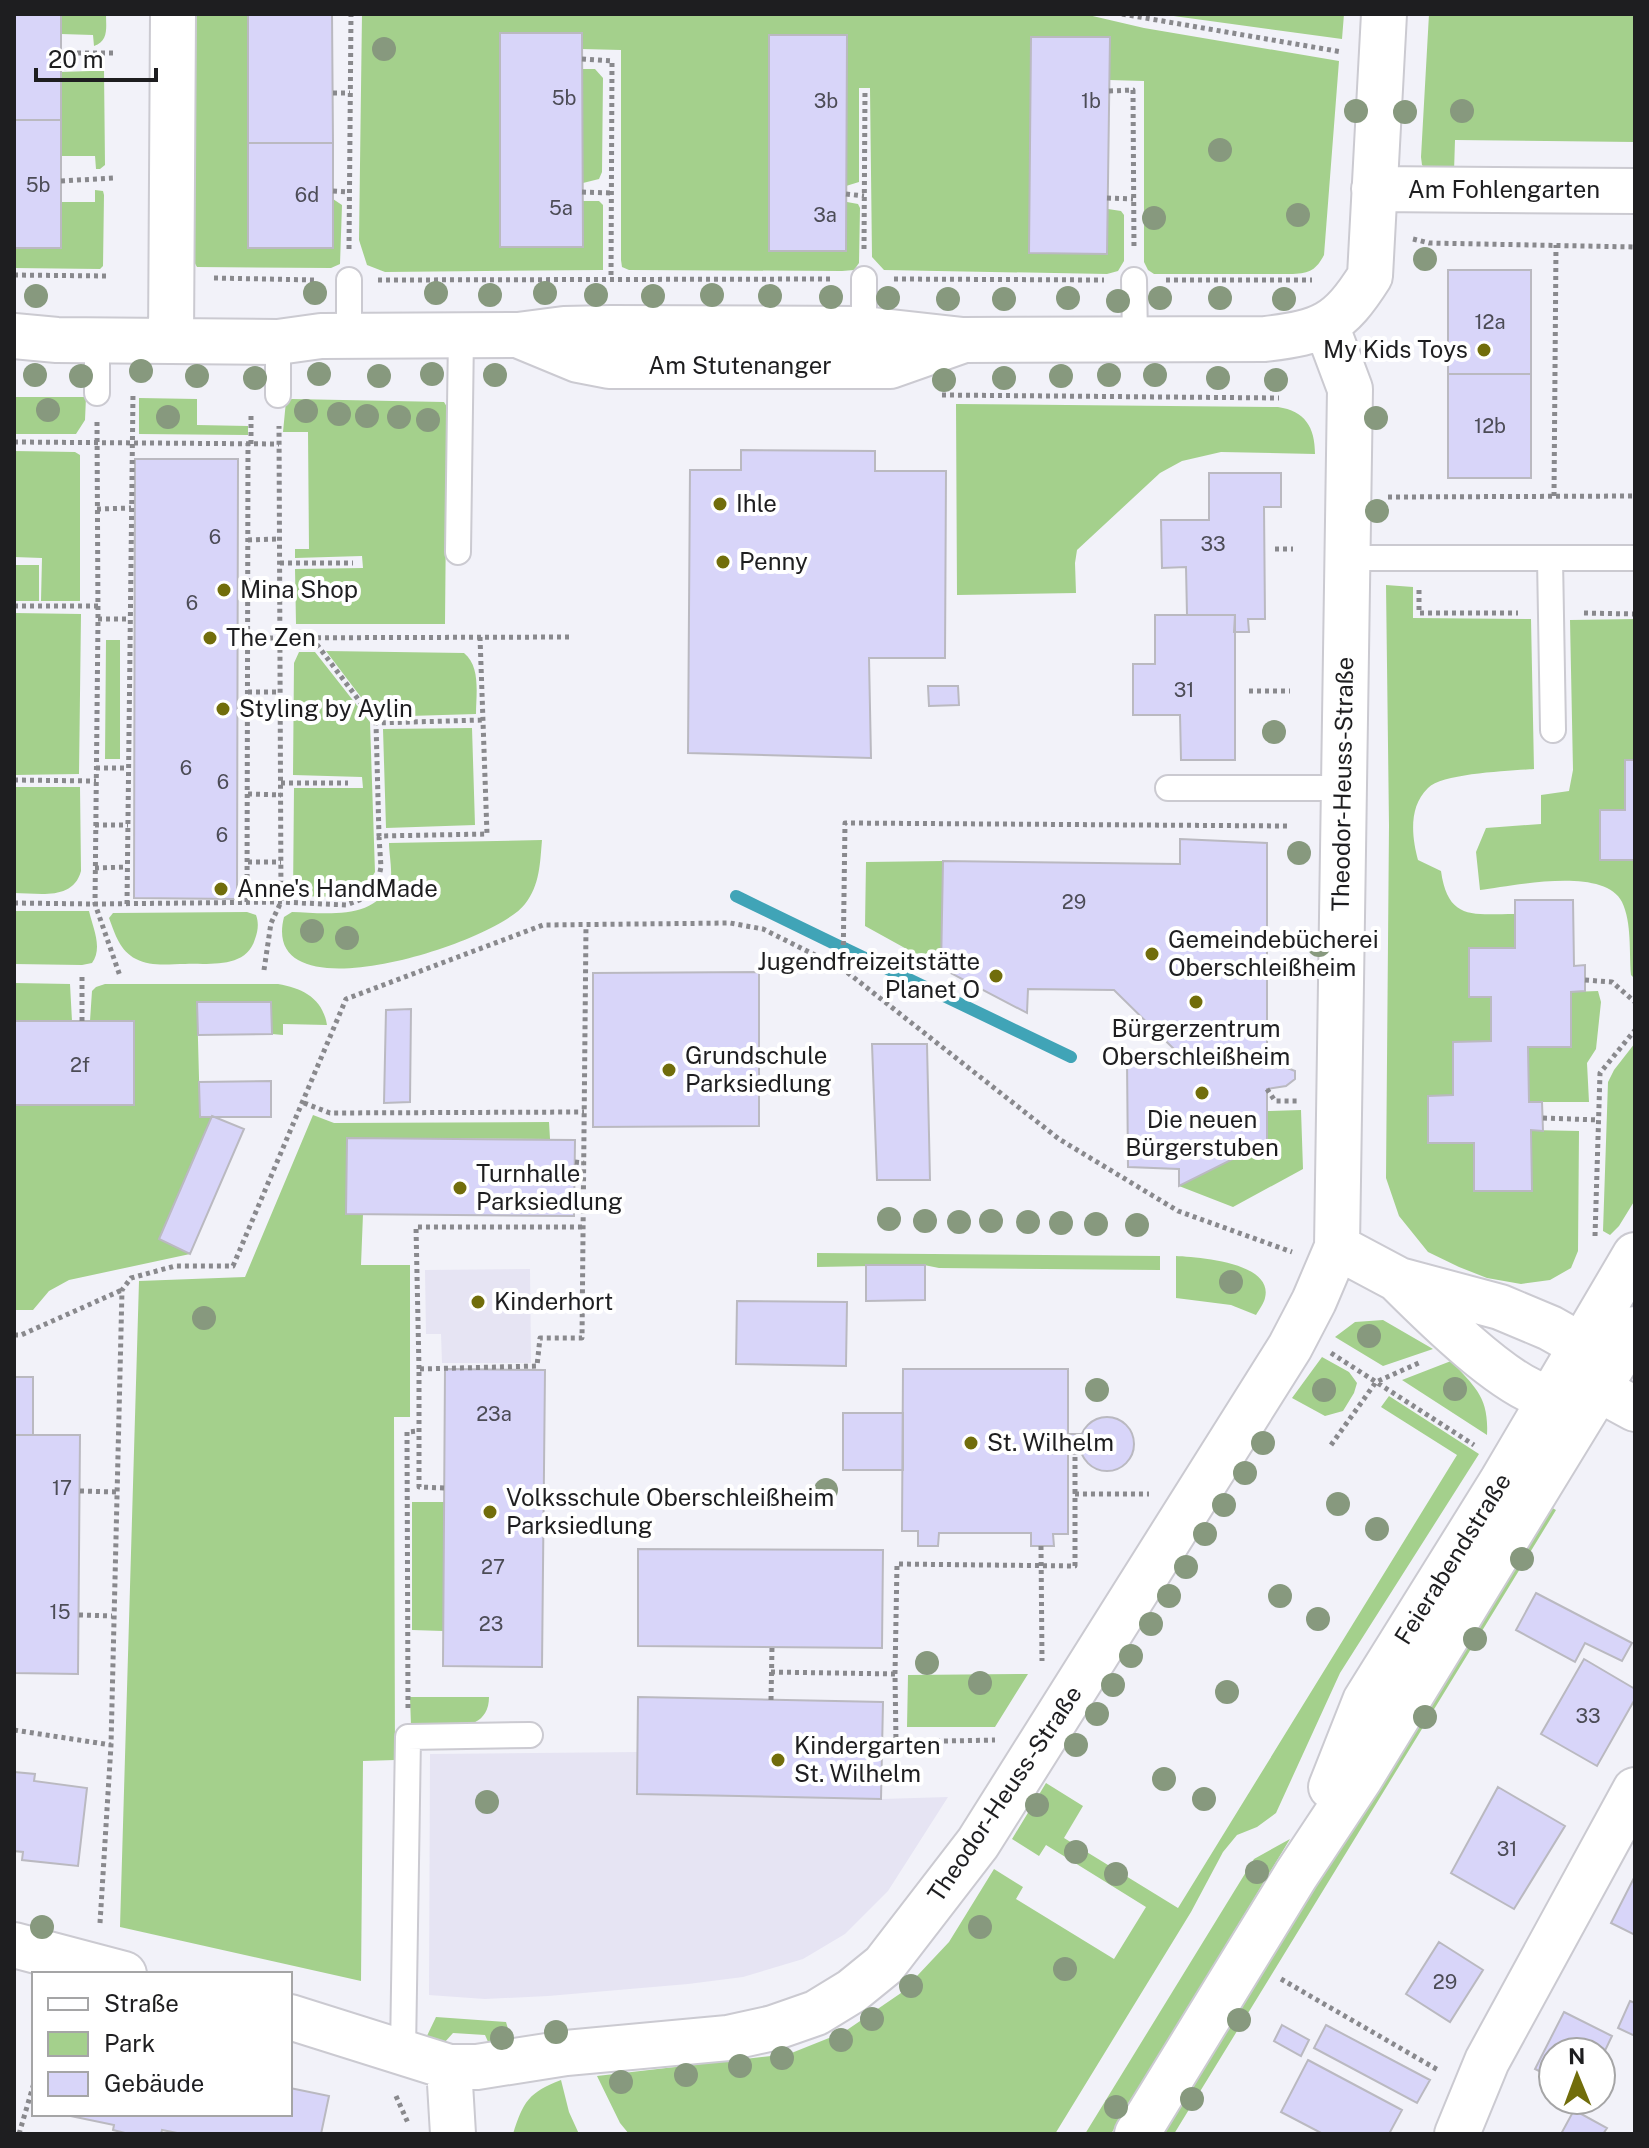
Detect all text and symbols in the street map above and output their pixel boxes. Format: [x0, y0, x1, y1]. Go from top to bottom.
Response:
scale bar [36, 32, 156, 82]
text: 20 m [48, 45, 104, 73]
house number: 5b [552, 86, 576, 110]
house number: 3b [814, 89, 838, 113]
house number: 1b [1081, 89, 1101, 113]
house number: 5b [26, 173, 50, 197]
street label: Am Fohlengarten [1408, 175, 1600, 203]
house number: 6d [295, 183, 319, 207]
house number: 5a [549, 196, 573, 220]
house number: 3a [813, 203, 837, 227]
house number: 12a [1474, 310, 1506, 334]
place label: My Kids Toys [1323, 335, 1468, 363]
marker: My Kids Toys [1475, 341, 1493, 359]
street label: Am Stutenanger [648, 351, 832, 379]
house number: 12b [1474, 414, 1506, 438]
place label: Ihle [736, 489, 777, 517]
marker: Ihle [711, 495, 729, 513]
house number: 6 [209, 525, 221, 549]
house number: 33 [1200, 532, 1226, 556]
place label: Penny [739, 547, 808, 575]
marker: Penny [714, 553, 732, 571]
place label: Mina Shop [240, 575, 358, 603]
marker: Mina Shop [215, 581, 233, 599]
house number: 6 [186, 591, 198, 615]
place label: The Zen [226, 623, 316, 651]
marker: The Zen [201, 629, 219, 647]
street label: Theodor-Heuss-Straße [1326, 656, 1358, 912]
house number: 31 [1174, 678, 1194, 702]
place label: Styling by Aylin [239, 694, 413, 722]
marker: Styling by Aylin [214, 700, 232, 718]
house number: 6 [180, 756, 192, 780]
house number: 6 [217, 770, 229, 794]
house number: 6 [216, 823, 228, 847]
place label: Anne's HandMade [237, 874, 438, 902]
marker: Anne's HandMade [212, 880, 230, 898]
house number: 29 [1062, 890, 1086, 914]
place label: Gemeindebücherei Oberschleißheim [1168, 925, 1379, 981]
marker: Gemeindebücherei Oberschleißheim [1143, 945, 1161, 963]
place label: Jugendfreizeitstätte Planet O [757, 947, 980, 1003]
marker: Jugendfreizeitstätte Planet O [987, 967, 1005, 985]
marker: Bürgerzentrum Oberschleißheim [1187, 993, 1205, 1011]
place label: Bürgerzentrum Oberschleißheim [1102, 1014, 1290, 1070]
place label: Grundschule Parksiedlung [685, 1041, 832, 1097]
house number: 2f [70, 1053, 90, 1077]
marker: Grundschule Parksiedlung [660, 1061, 678, 1079]
marker: Die neuen Bürgerstuben [1193, 1084, 1211, 1102]
place label: Die neuen Bürgerstuben [1125, 1105, 1279, 1161]
place label: Turnhalle Parksiedlung [476, 1159, 623, 1215]
marker: Turnhalle Parksiedlung [451, 1179, 469, 1197]
place label: Kinderhort [494, 1287, 613, 1315]
marker: Kinderhort [469, 1293, 487, 1311]
house number: 23a [476, 1402, 512, 1426]
place label: St. Wilhelm [987, 1428, 1114, 1456]
marker: St. Wilhelm [962, 1434, 980, 1452]
street label: Feierabendstraße [1388, 1468, 1516, 1649]
house number: 17 [52, 1476, 72, 1500]
place label: Volksschule Oberschleißheim Parksiedlung [506, 1483, 834, 1539]
marker: Volksschule Oberschleißheim Parksiedlung [481, 1503, 499, 1521]
house number: 27 [481, 1555, 505, 1579]
house number: 15 [50, 1600, 70, 1624]
house number: 23 [479, 1612, 503, 1636]
street label: Theodor-Heuss-Straße [921, 1680, 1087, 1907]
house number: 33 [1575, 1704, 1601, 1728]
place label: Kindergarten St. Wilhelm [794, 1731, 941, 1787]
marker: Kindergarten St. Wilhelm [769, 1751, 787, 1769]
house number: 31 [1497, 1837, 1517, 1861]
house number: 29 [1433, 1970, 1457, 1994]
legend [32, 1972, 292, 2116]
text: Straße [104, 1989, 179, 2017]
text: Park [104, 2029, 155, 2057]
north arrow [1537, 2036, 1617, 2116]
text: N [1568, 2043, 1585, 2069]
text: Gebäude [104, 2069, 204, 2097]

